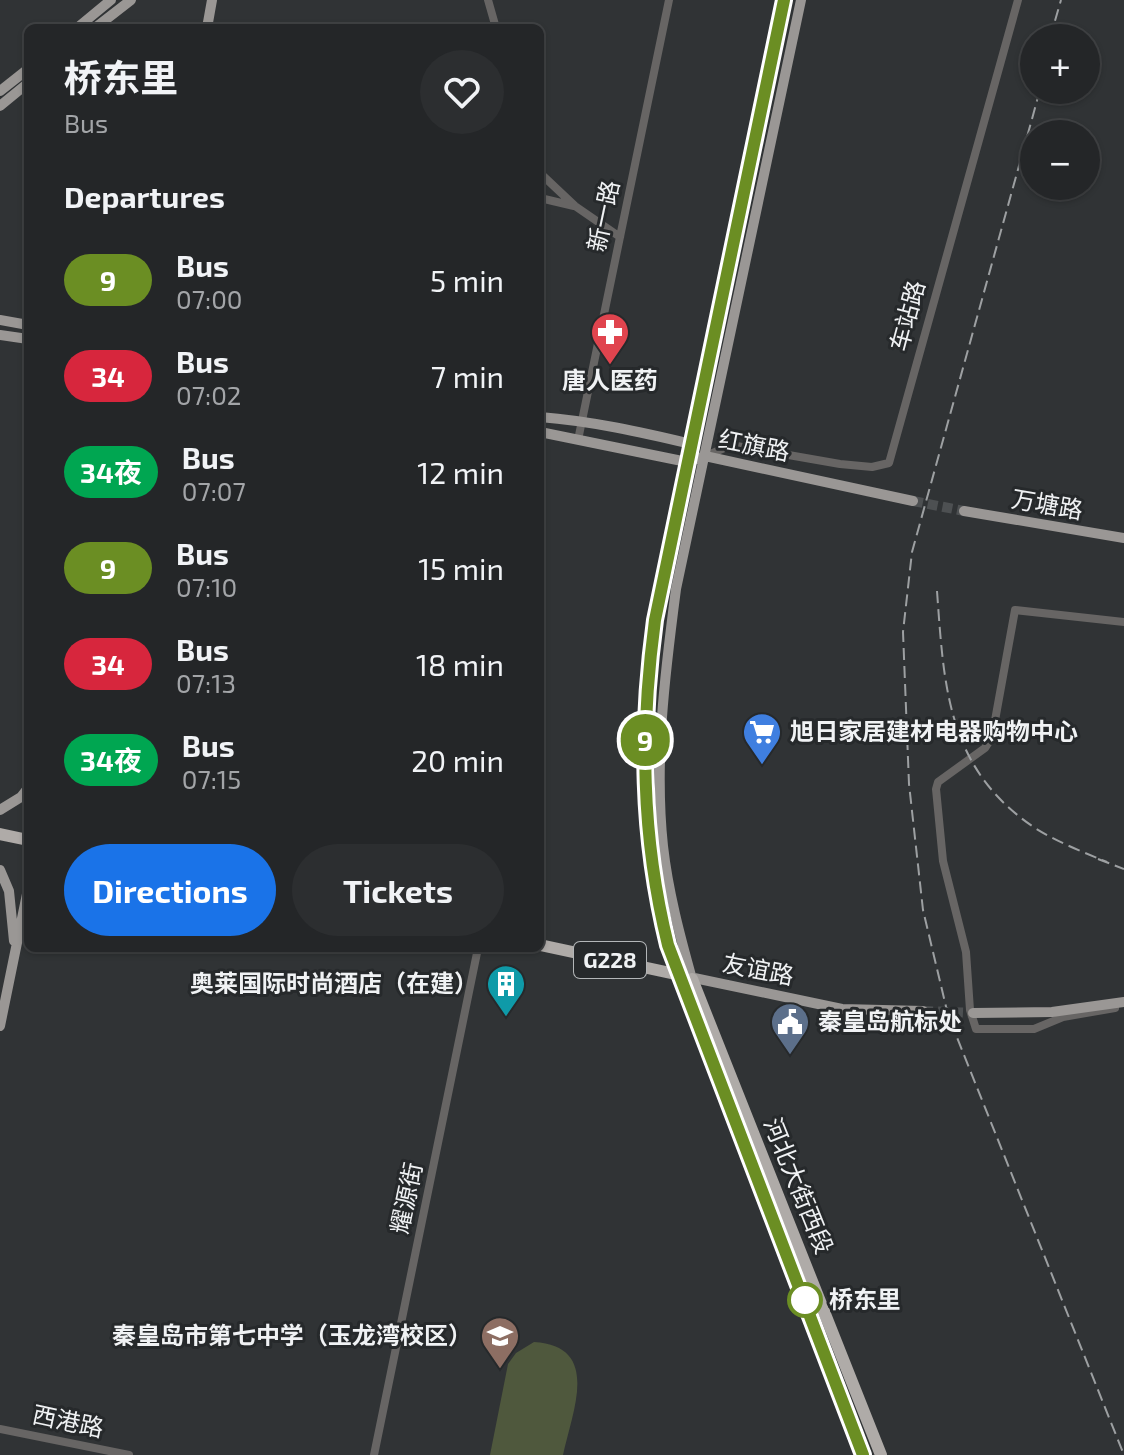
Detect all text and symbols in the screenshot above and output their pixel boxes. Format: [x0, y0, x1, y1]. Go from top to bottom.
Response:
map controls [1020, 24, 1100, 200]
button: + [1020, 24, 1100, 104]
button: heart [420, 50, 504, 134]
text: 桥东里 [64, 54, 178, 100]
text: Bus [64, 107, 108, 138]
button: − [1020, 120, 1100, 200]
street label: 新一路 [581, 177, 624, 254]
text: Departures [64, 178, 225, 214]
text: Bus [176, 247, 229, 283]
text: 5 min [430, 262, 504, 298]
text: 9 [100, 263, 116, 297]
street label: 车站路 [883, 277, 930, 354]
text: 07:00 [176, 283, 242, 314]
pharmacy icon: 唐人医药 [589, 311, 631, 366]
text: Bus [176, 343, 229, 379]
text: 7 min [431, 358, 504, 394]
text: 34 [91, 359, 125, 393]
place label: 唐人医药 [562, 365, 658, 394]
text: 07:02 [176, 379, 241, 410]
street label: 红旗路 [716, 423, 792, 466]
text: Bus [182, 439, 235, 475]
text: 12 min [417, 454, 504, 490]
text: 34夜 [80, 455, 142, 489]
text: 07:07 [182, 475, 246, 506]
street label: 万塘路 [1009, 483, 1085, 524]
text: Bus [176, 535, 229, 571]
text: 15 min [418, 550, 504, 586]
text: 9 [100, 551, 116, 585]
text: 07:10 [176, 571, 237, 602]
text: Bus [176, 631, 229, 667]
text: 18 min [416, 646, 504, 682]
text: 34 [91, 647, 125, 681]
text: 07:13 [176, 667, 236, 698]
supermarket icon: 旭日家居建材电器购物中心 [741, 711, 783, 766]
line badge: 9 [619, 714, 671, 766]
place label: 旭日家居建材电器购物中心 [790, 716, 1078, 745]
text: 9 [637, 723, 653, 757]
text: Bus [182, 727, 235, 763]
text: 20 min [411, 742, 504, 778]
text: 34夜 [80, 743, 142, 777]
text: 07:15 [182, 763, 241, 794]
button: Directions [64, 844, 276, 936]
button: Tickets [292, 844, 504, 936]
road number: G228 [574, 942, 646, 978]
street label: 友谊路 [720, 947, 796, 990]
building icon: 奥莱国际时尚酒店（在建） [485, 963, 527, 1018]
place label: 奥莱国际时尚酒店（在建） [190, 968, 478, 997]
public building icon: 秦皇岛航标处 [769, 1001, 811, 1056]
place label: 秦皇岛航标处 [818, 1006, 962, 1035]
street label: 河北大街西段 [759, 1113, 840, 1258]
street label: 耀源街 [384, 1159, 427, 1236]
marker: 桥东里 [788, 1283, 822, 1317]
place label: 桥东里 [829, 1284, 901, 1313]
school or university icon: 秦皇岛市第七中学（玉龙湾校区） [479, 1315, 521, 1370]
place label: 秦皇岛市第七中学（玉龙湾校区） [112, 1320, 472, 1349]
street label: 西港路 [30, 1399, 107, 1442]

